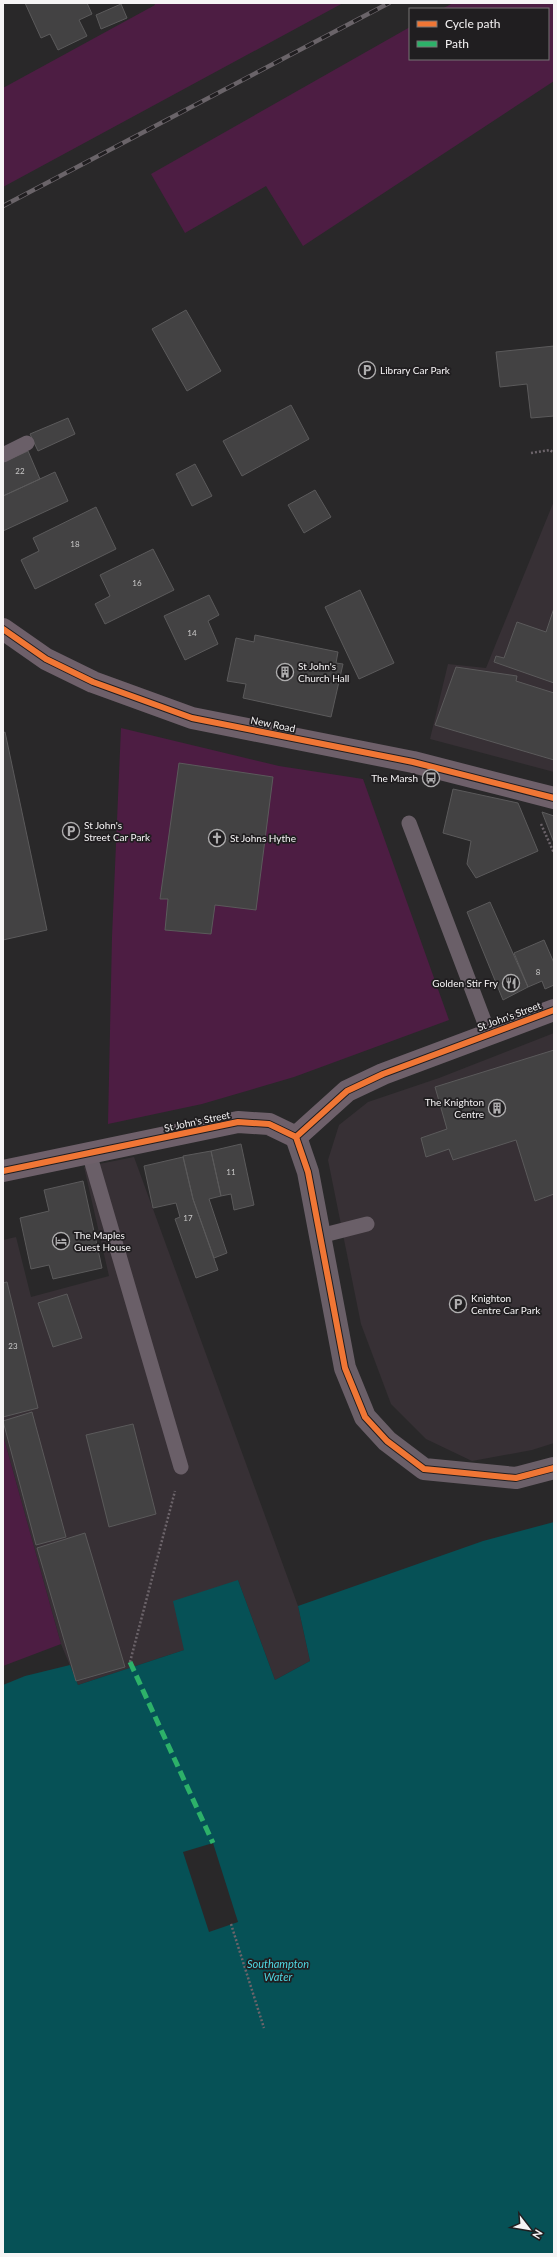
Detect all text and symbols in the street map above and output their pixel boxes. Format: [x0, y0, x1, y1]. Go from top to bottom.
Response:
legend [409, 8, 549, 60]
text: Cycle path [445, 16, 500, 31]
text: Path [445, 36, 469, 51]
parking icon: Library Car Park [357, 360, 377, 380]
place label: Library Car Park [380, 364, 451, 376]
house number: 22 [15, 466, 25, 476]
house number: 18 [70, 539, 80, 549]
house number: 16 [132, 578, 142, 588]
house number: 14 [187, 628, 197, 638]
place label: St John's Church Hall [298, 660, 349, 684]
building icon: St John's Church Hall [275, 662, 295, 682]
street label: New Road [250, 714, 296, 734]
bus stop icon: The Marsh [421, 768, 441, 788]
place label: The Marsh [371, 772, 418, 784]
place label: St John's Street Car Park [84, 819, 151, 843]
parking icon: St John's Street Car Park [61, 821, 81, 841]
church icon: St Johns Hythe [207, 828, 227, 848]
place label: St Johns Hythe [230, 832, 296, 844]
house number: 8 [536, 967, 541, 977]
restaurant icon: Golden Stir Fry [501, 973, 521, 993]
place label: Golden Stir Fry [432, 977, 499, 989]
street label: St John's Street [475, 999, 543, 1033]
place label: The Knighton Centre [425, 1096, 484, 1120]
building icon: The Knighton Centre [487, 1098, 507, 1118]
street label: St John's Street [163, 1108, 231, 1134]
house number: 11 [226, 1167, 236, 1177]
house number: 17 [183, 1213, 193, 1223]
place label: The Maples Guest House [74, 1229, 131, 1253]
hotel icon: The Maples Guest House [51, 1231, 71, 1251]
place label: Knighton Centre Car Park [471, 1292, 541, 1316]
parking icon: Knighton Centre Car Park [448, 1294, 468, 1314]
house number: 23 [8, 1341, 18, 1351]
water label: Southampton Water [247, 1957, 309, 1983]
north arrow [509, 2209, 549, 2249]
text: N [530, 2227, 546, 2241]

